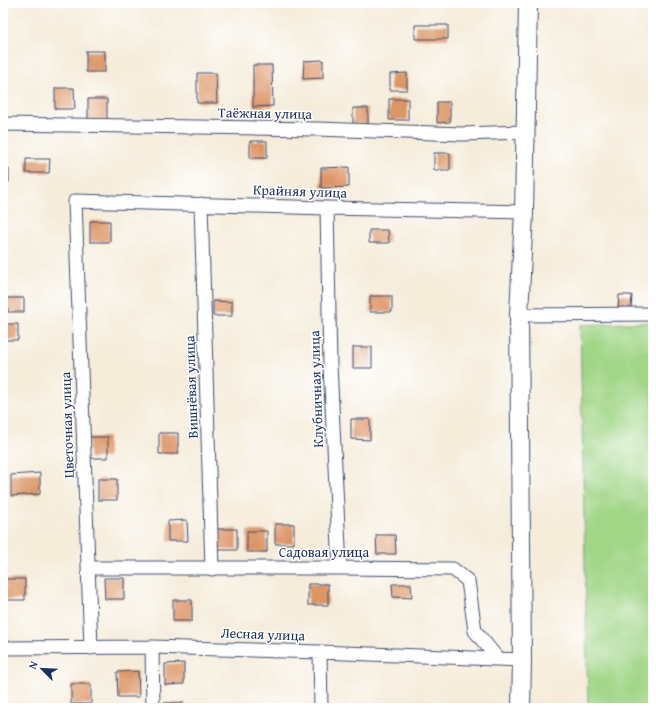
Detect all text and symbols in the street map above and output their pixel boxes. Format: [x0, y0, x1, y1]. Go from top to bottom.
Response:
street label: Таёжная улица [218, 102, 313, 124]
street label: Крайняя улица [253, 179, 348, 203]
street label: Клубничная улица [304, 330, 328, 448]
street label: Вишнёвая улица [179, 335, 203, 439]
street label: Цветочная улица [55, 371, 79, 479]
street label: Садовая улица [279, 542, 370, 562]
street label: Лесная улица [220, 623, 306, 645]
north arrow [22, 649, 62, 689]
text: N [24, 658, 42, 672]

